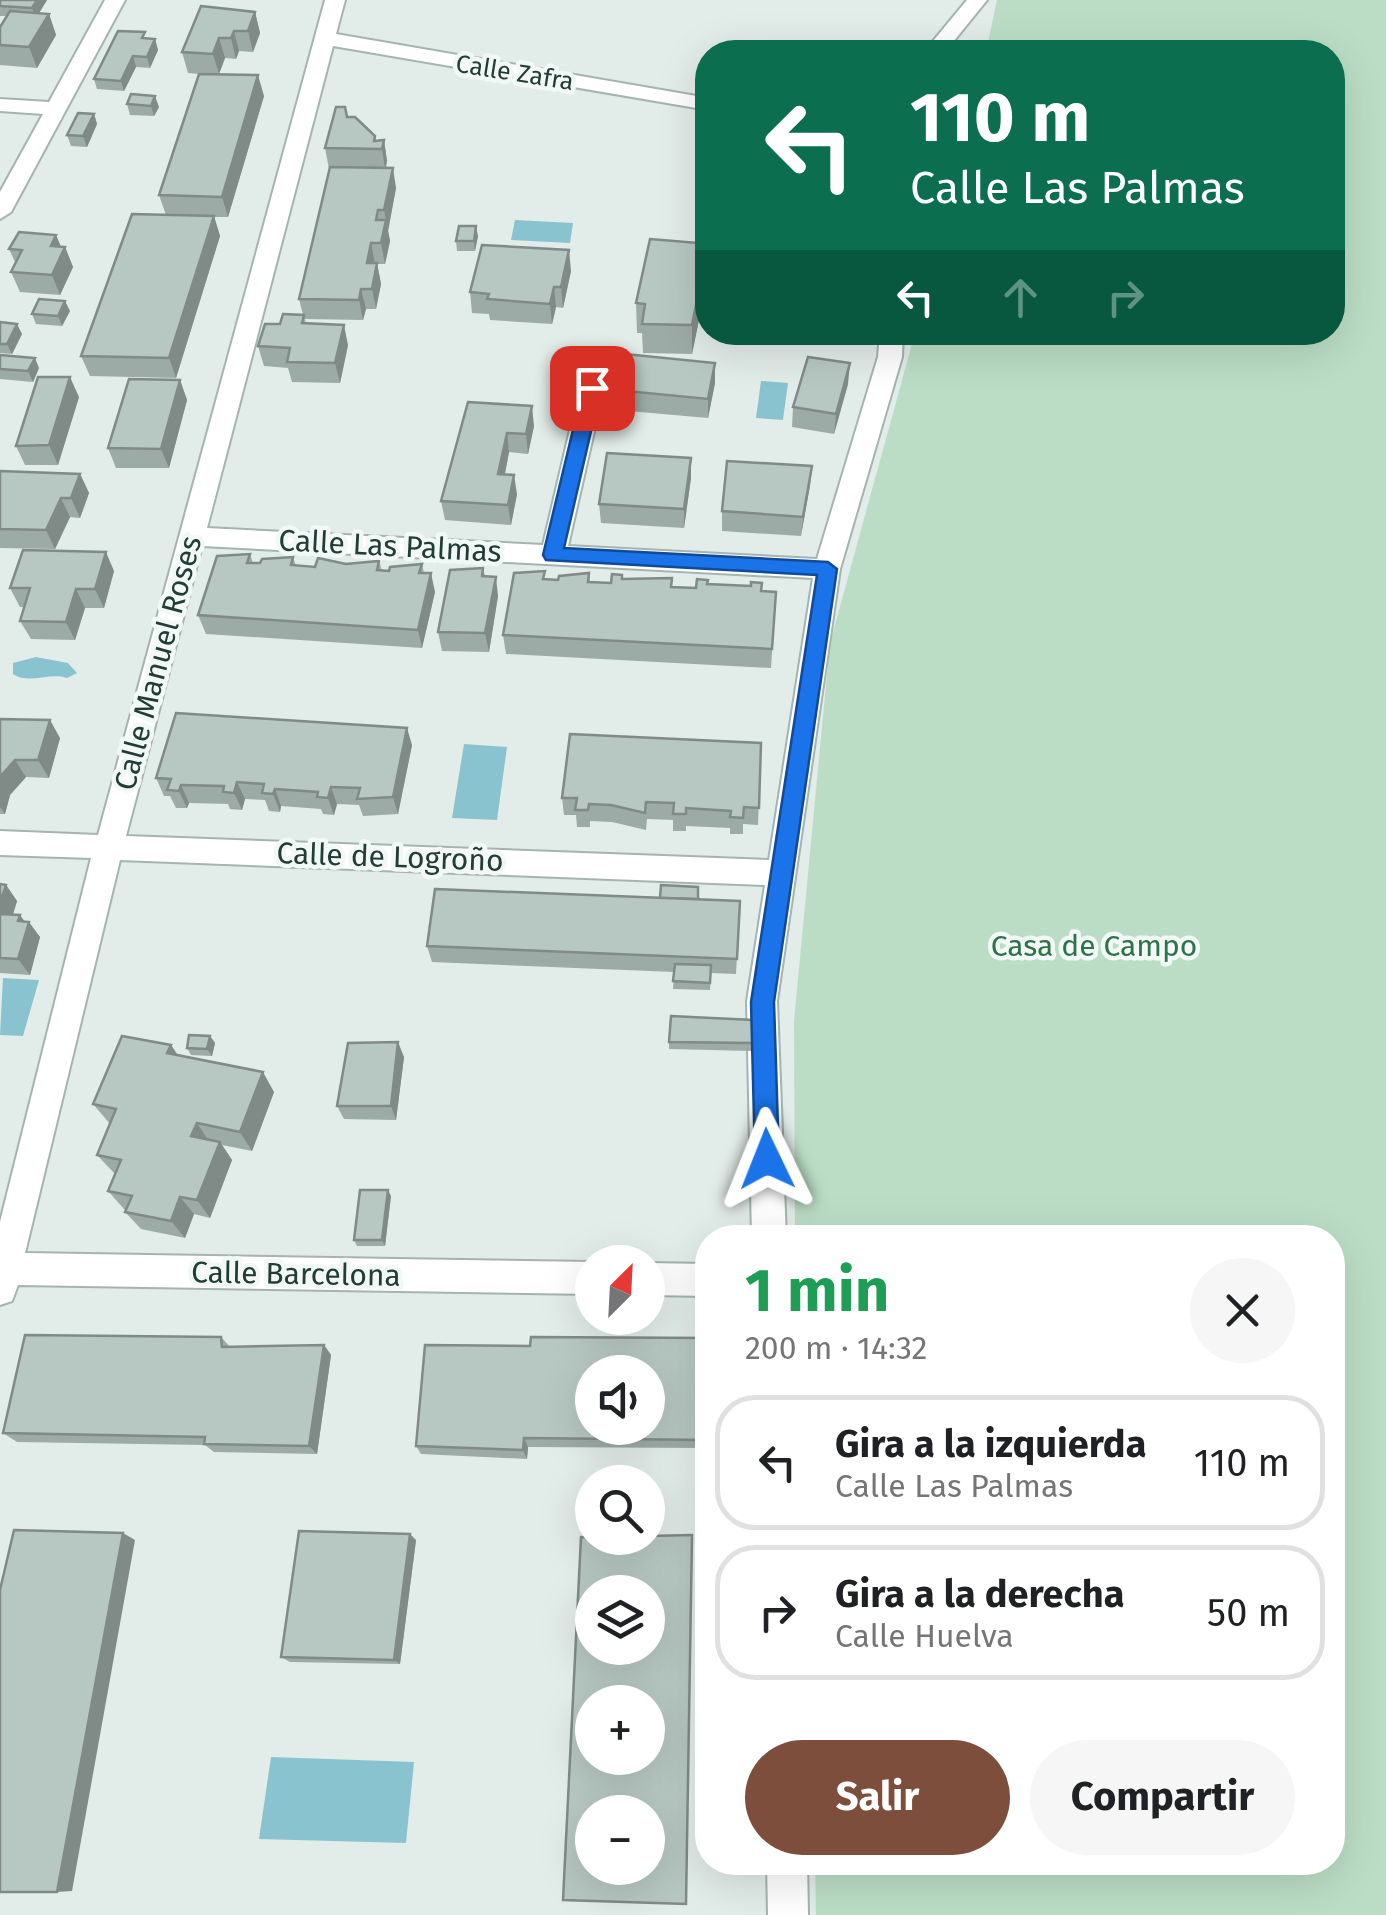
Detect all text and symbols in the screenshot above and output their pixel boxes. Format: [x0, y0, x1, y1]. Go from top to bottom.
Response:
street label: Calle Zafra [454, 49, 576, 97]
text: 110 m [910, 76, 1090, 160]
icon: left [745, 80, 875, 210]
text: Calle Las Palmas [910, 161, 1245, 215]
icon: left [888, 270, 943, 325]
icon: ahead [993, 270, 1048, 325]
icon: right [1098, 270, 1153, 325]
pin [550, 346, 635, 431]
icon: arrive [565, 361, 620, 416]
street label: Calle Las Palmas [278, 522, 502, 570]
street label: Calle Manuel Roses [107, 532, 209, 794]
street label: Calle de Logroño [276, 835, 504, 879]
park label: Casa de Campo [991, 928, 1197, 964]
position arrow [715, 1107, 819, 1211]
north arrow [575, 1245, 665, 1335]
map controls [575, 1245, 665, 1885]
street label: Calle Barcelona [191, 1254, 401, 1294]
text: 1 min [745, 1255, 889, 1327]
button: close [1190, 1258, 1295, 1363]
text: 200 m · 14:32 [745, 1329, 927, 1367]
button: sound [575, 1355, 665, 1445]
text: Gira a la izquierda [835, 1421, 1147, 1467]
icon: left [750, 1435, 805, 1490]
text: 110 m [1194, 1440, 1290, 1486]
button: search [575, 1465, 665, 1555]
text: Calle Las Palmas [835, 1467, 1073, 1505]
text: Gira a la derecha [835, 1571, 1125, 1617]
button: layers [575, 1575, 665, 1665]
icon: right [750, 1585, 805, 1640]
text: 50 m [1207, 1590, 1290, 1636]
text: Calle Huelva [835, 1617, 1014, 1655]
button: + [575, 1685, 665, 1775]
button: Salir [745, 1740, 1010, 1855]
button: Compartir [1030, 1740, 1295, 1855]
button: − [575, 1795, 665, 1885]

